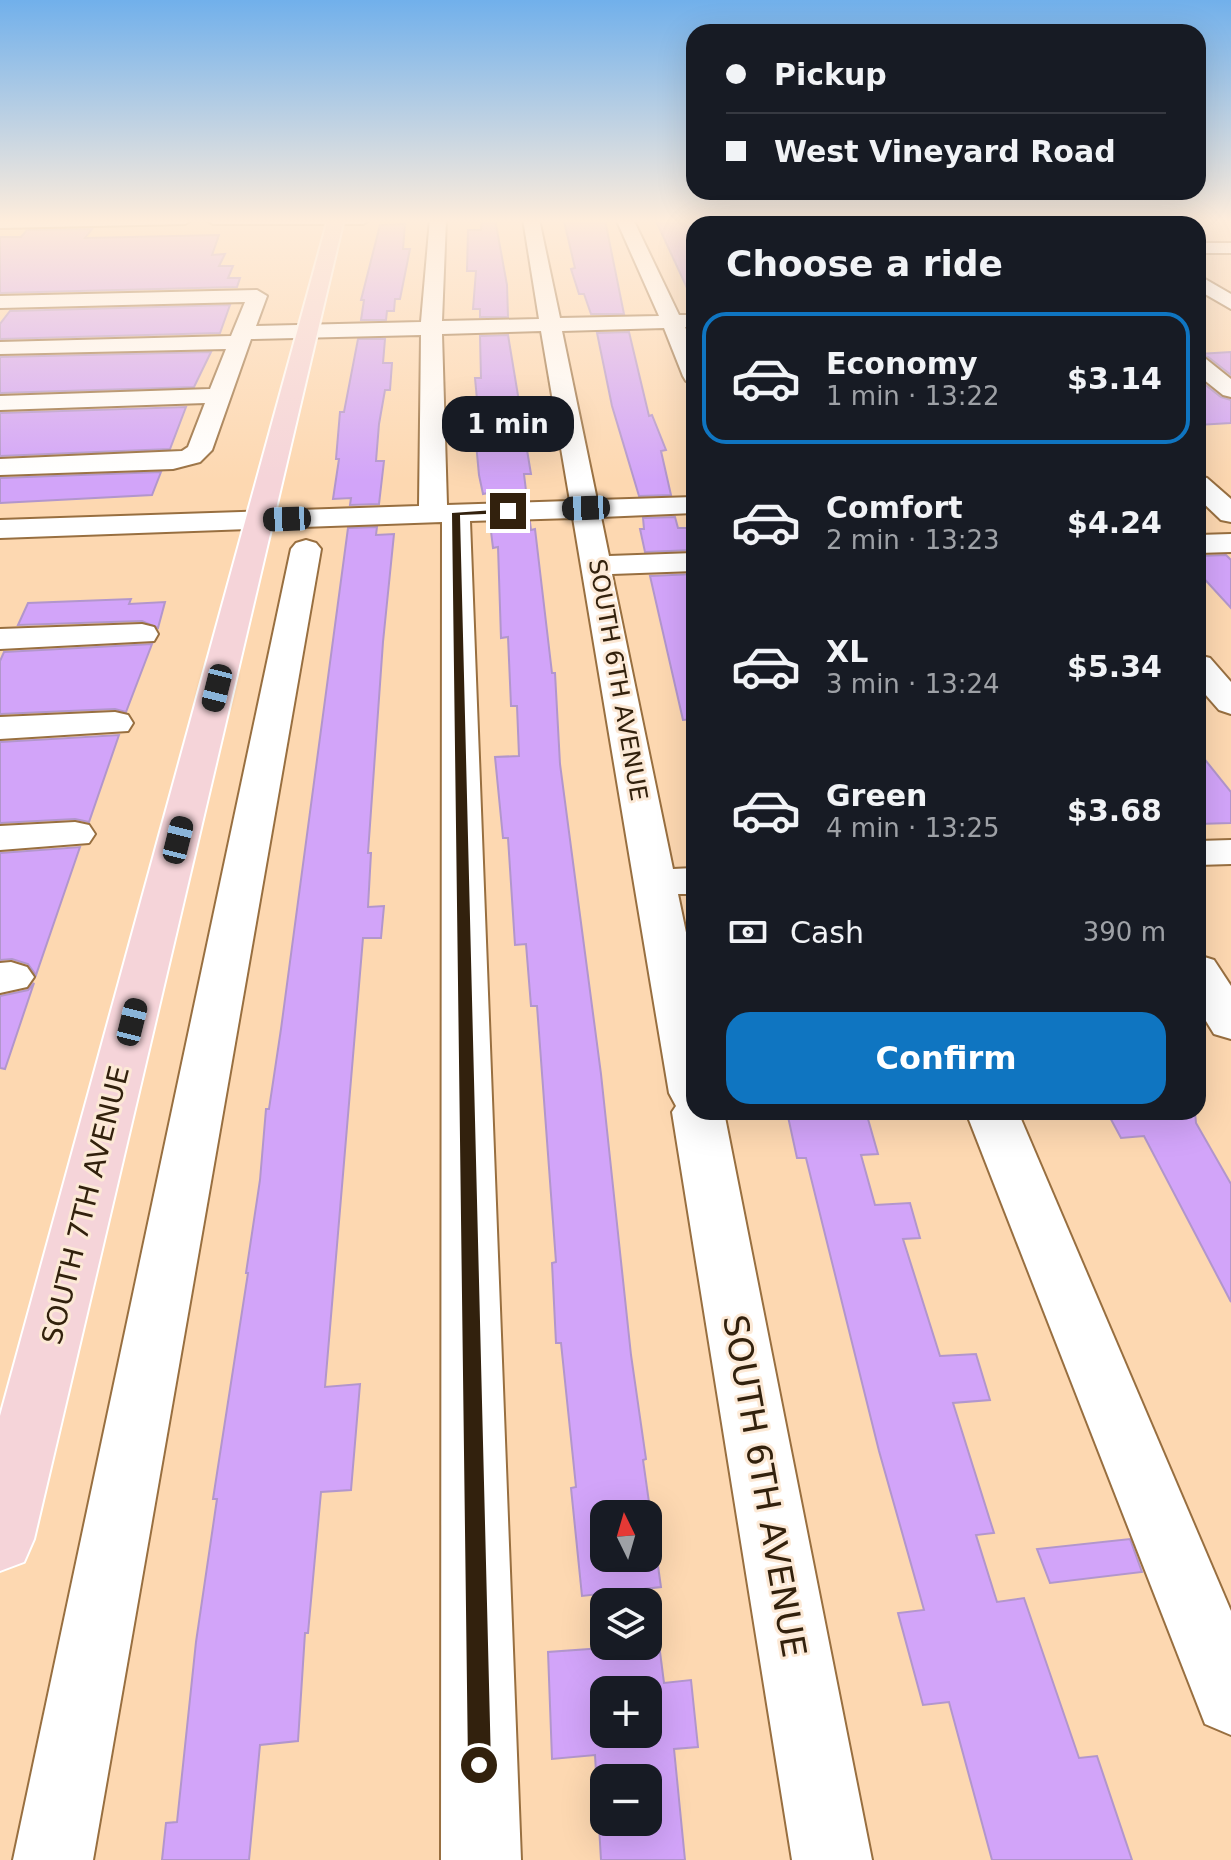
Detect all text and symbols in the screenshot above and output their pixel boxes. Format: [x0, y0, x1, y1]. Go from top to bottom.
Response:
text: Pickup [774, 57, 887, 92]
text: West Vineyard Road [774, 134, 1116, 169]
text: Choose a ride [726, 243, 1003, 284]
icon: car [730, 342, 802, 414]
text: Economy [826, 346, 978, 381]
text: $3.14 [1067, 361, 1162, 396]
text: 1 min · 13:22 [826, 381, 1000, 411]
callout: 1 min [442, 395, 574, 451]
text: 1 min [467, 409, 549, 439]
icon: car [730, 486, 802, 558]
text: Comfort [826, 490, 963, 525]
route end [490, 493, 526, 529]
car [562, 495, 610, 521]
text: $4.24 [1067, 505, 1162, 540]
car [263, 506, 311, 532]
text: 2 min · 13:23 [826, 525, 1000, 555]
street label: SOUTH 6TH AVENUE [583, 557, 653, 803]
icon: car [730, 630, 802, 702]
text: XL [826, 634, 868, 669]
text: $5.34 [1067, 649, 1162, 684]
car [200, 662, 234, 714]
text: 3 min · 13:24 [826, 669, 1000, 699]
icon: car [730, 774, 802, 846]
text: Green [826, 778, 927, 813]
text: $3.68 [1067, 793, 1162, 828]
text: 4 min · 13:25 [826, 813, 1000, 843]
car [161, 814, 195, 866]
icon: cash [726, 910, 770, 954]
text: Cash [790, 915, 864, 950]
text: 390 m [1083, 917, 1166, 947]
car [115, 996, 149, 1048]
button: Confirm [726, 1012, 1166, 1104]
street label: SOUTH 7TH AVENUE [35, 1063, 136, 1348]
street label: SOUTH 6TH AVENUE [715, 1312, 815, 1660]
north arrow [590, 1500, 662, 1572]
map controls [590, 1500, 662, 1836]
button: layers [590, 1588, 662, 1660]
button: + [590, 1676, 662, 1748]
route start [461, 1747, 497, 1783]
button: − [590, 1764, 662, 1836]

